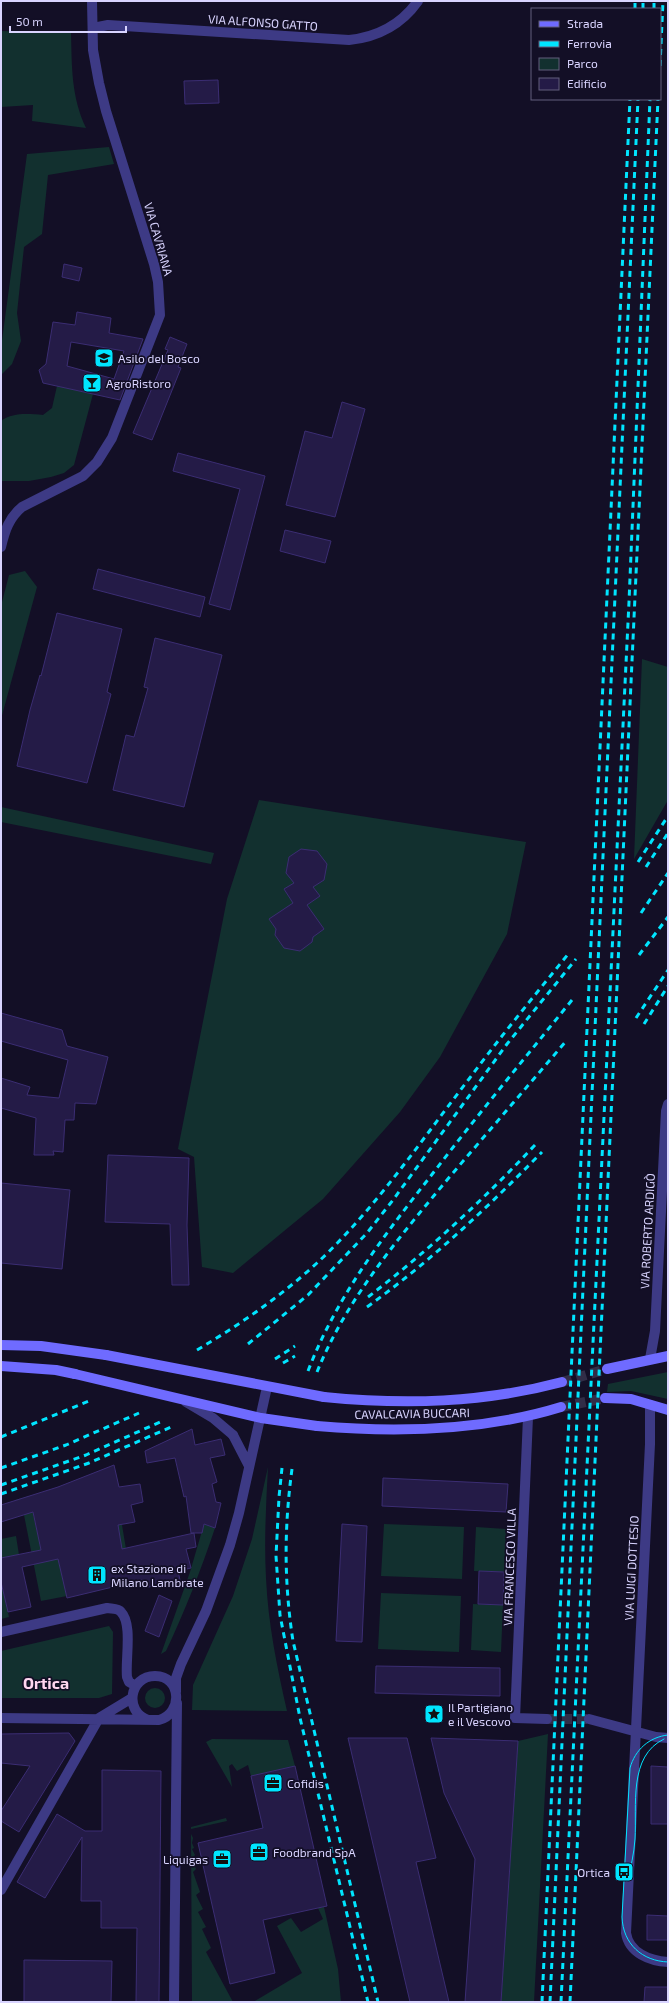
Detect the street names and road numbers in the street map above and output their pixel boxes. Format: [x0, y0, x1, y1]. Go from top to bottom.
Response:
street label: VIA ALFONSO GATTO [208, 11, 318, 33]
street label: VIA CAVRIANA [142, 201, 176, 278]
street label: VIA ROBERTO ARDIGÒ [637, 1173, 657, 1289]
street label: CAVALCAVIA BUCCARI [354, 1405, 470, 1421]
street label: VIA FRANCESCO VILLA [500, 1507, 518, 1626]
street label: VIA LUIGI DOTTESIO [621, 1515, 641, 1621]

